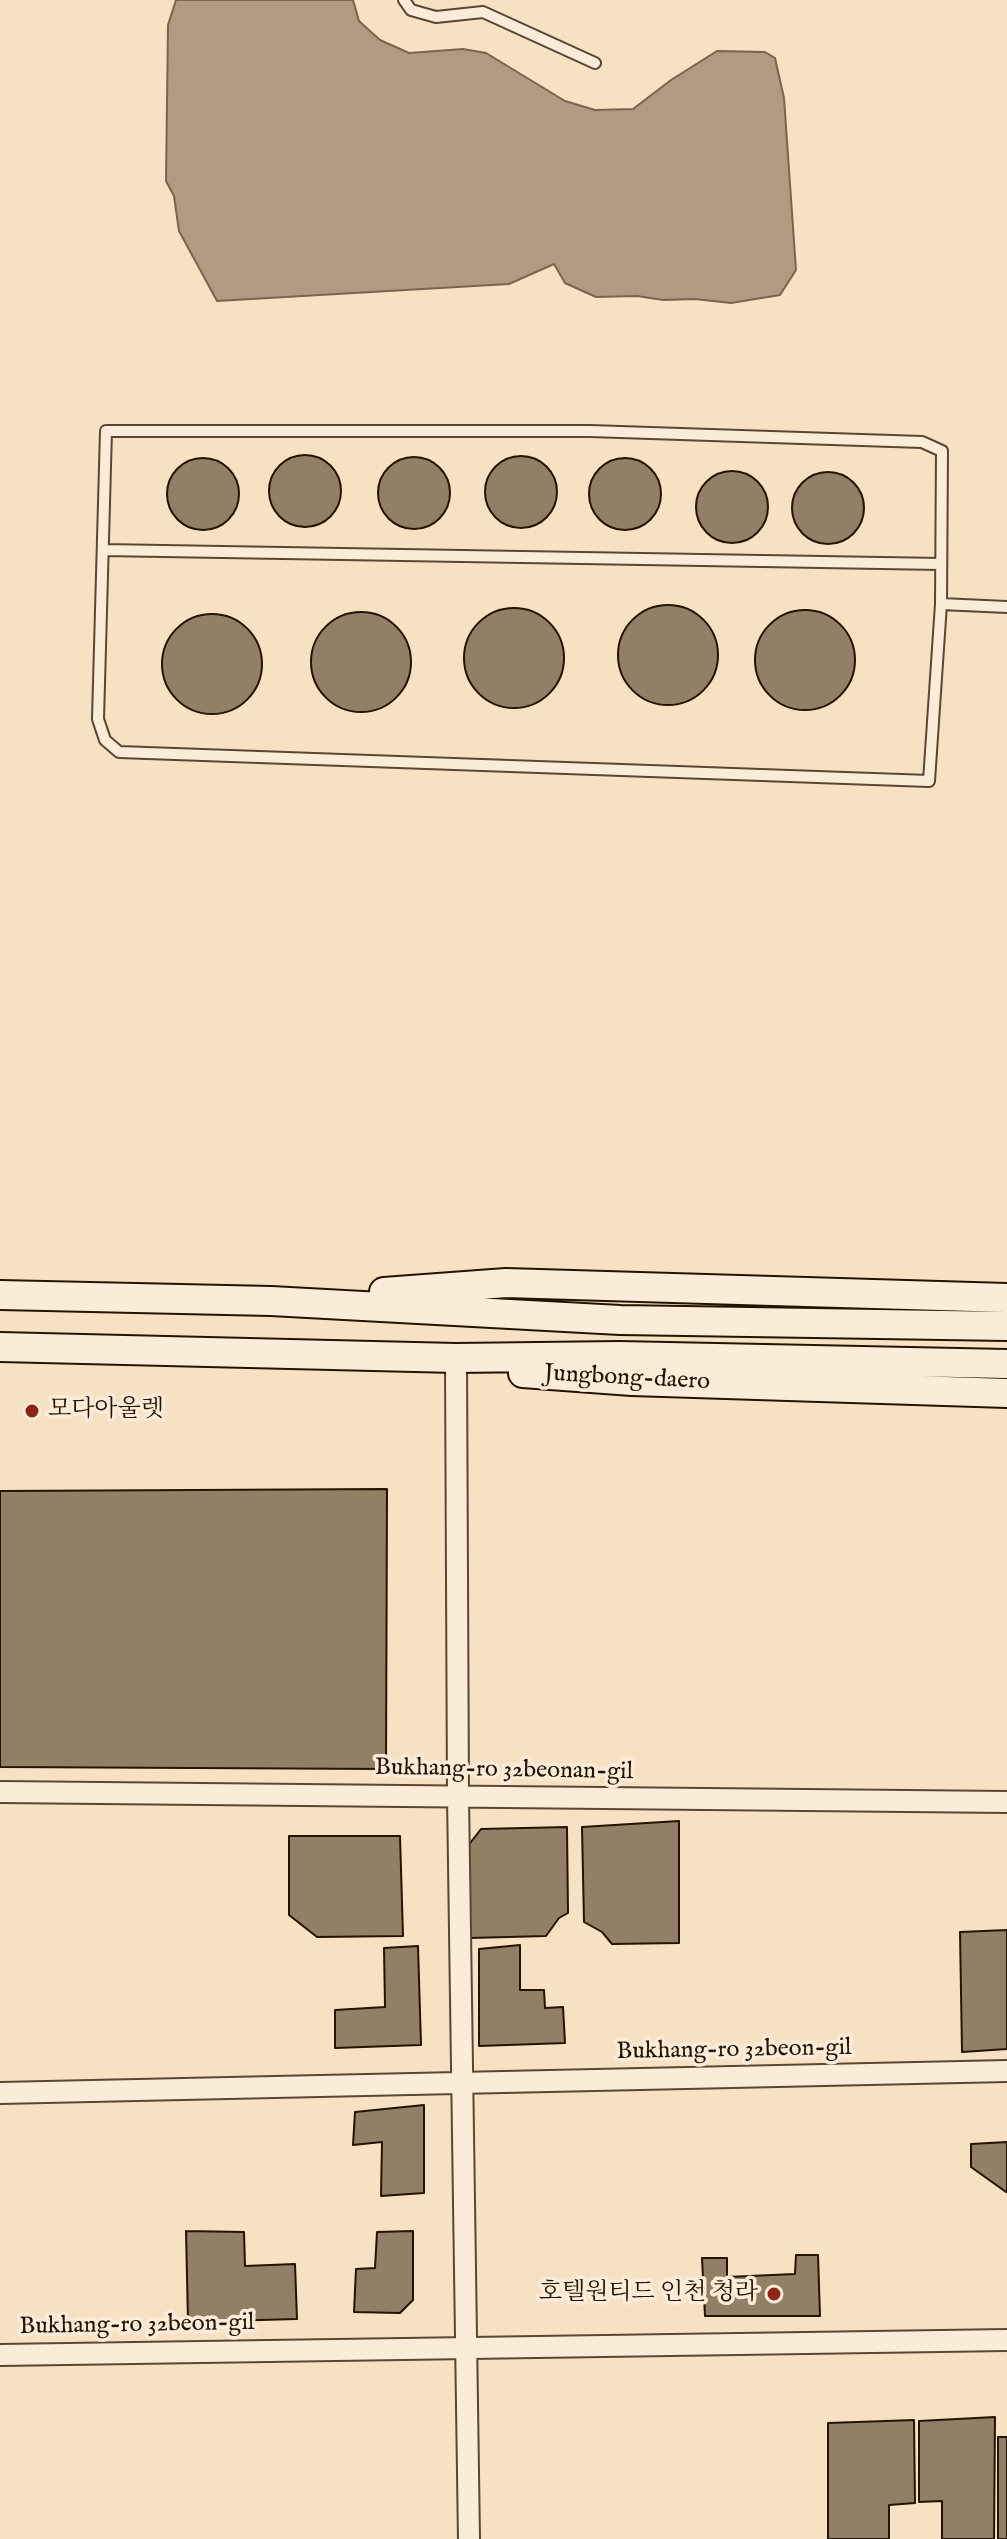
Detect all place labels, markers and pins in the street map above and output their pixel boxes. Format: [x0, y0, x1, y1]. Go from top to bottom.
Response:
place label: 모다아울렛 [48, 1397, 164, 1425]
marker: 모다아울렛 [23, 1402, 41, 1420]
place label: 호텔원티드 인천 청라 [539, 2280, 758, 2308]
marker: 호텔원티드 인천 청라 [765, 2285, 783, 2303]

